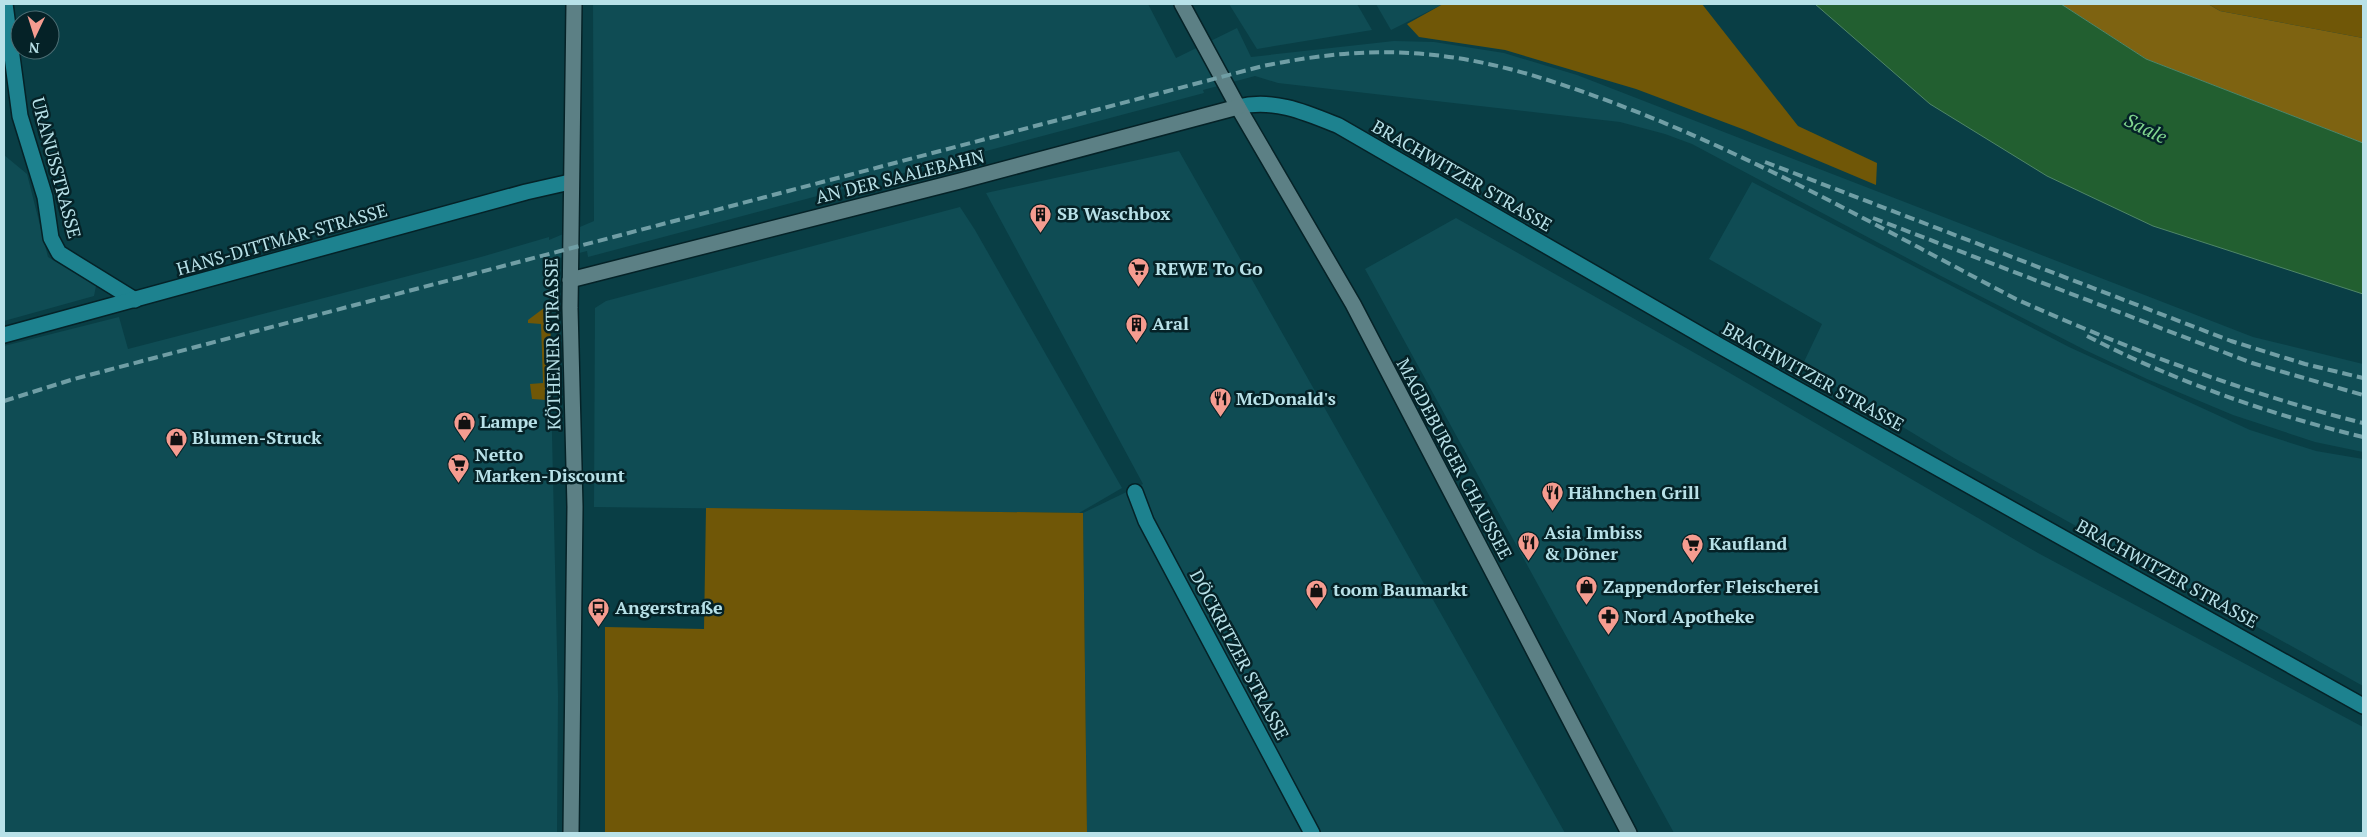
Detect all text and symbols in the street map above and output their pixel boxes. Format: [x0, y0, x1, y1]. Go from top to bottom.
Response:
north arrow [10, 10, 60, 60]
text: N [28, 39, 40, 58]
street label: URANUSSTRASSE [27, 95, 87, 241]
water label: Saale [2121, 107, 2172, 149]
street label: BRACHWITZER STRASSE [1368, 114, 1557, 237]
street label: AN DER SAALEBAHN [813, 143, 987, 209]
street label: HANS-DITTMAR-STRASSE [174, 197, 390, 281]
place label: SB Waschbox [1057, 201, 1170, 225]
building icon: SB Waschbox [1029, 202, 1053, 233]
place label: REWE To Go [1155, 256, 1263, 280]
supermarket icon: REWE To Go [1127, 257, 1151, 288]
street label: KÖTHENER STRASSE [538, 258, 566, 430]
place label: Aral [1152, 311, 1189, 335]
building icon: Aral [1124, 312, 1148, 343]
street label: BRACHWITZER STRASSE [1718, 316, 1909, 436]
street label: MAGDEBURGER CHAUSSEE [1392, 354, 1518, 563]
place label: McDonald's [1236, 386, 1336, 410]
restaurant icon: McDonald's [1208, 387, 1232, 418]
place label: Lampe [480, 409, 538, 433]
shop icon: Lampe [452, 410, 476, 441]
place label: Blumen-Struck [192, 425, 322, 449]
shop icon: Blumen-Struck [164, 426, 188, 457]
place label: Netto Marken-Discount [475, 442, 625, 487]
supermarket icon: Netto Marken-Discount [447, 453, 471, 484]
place label: Hähnchen Grill [1568, 480, 1700, 504]
restaurant icon: Hähnchen Grill [1540, 481, 1564, 512]
street label: BRACHWITZER STRASSE [2072, 513, 2263, 633]
place label: Asia Imbiss & Döner [1544, 520, 1642, 565]
restaurant icon: Asia Imbiss & Döner [1516, 531, 1540, 562]
place label: Kaufland [1709, 531, 1788, 555]
supermarket icon: Kaufland [1681, 532, 1705, 563]
street label: DÖCKRITZER STRASSE [1185, 565, 1295, 744]
place label: Zappendorfer Fleischerei [1603, 574, 1819, 598]
shop icon: Zappendorfer Fleischerei [1575, 575, 1599, 606]
place label: toom Baumarkt [1333, 577, 1468, 601]
shop icon: toom Baumarkt [1305, 578, 1329, 609]
place label: Angerstraße [615, 595, 723, 619]
bus stop icon: Angerstraße [587, 596, 611, 627]
place label: Nord Apotheke [1624, 604, 1755, 628]
pharmacy icon: Nord Apotheke [1596, 605, 1620, 636]

